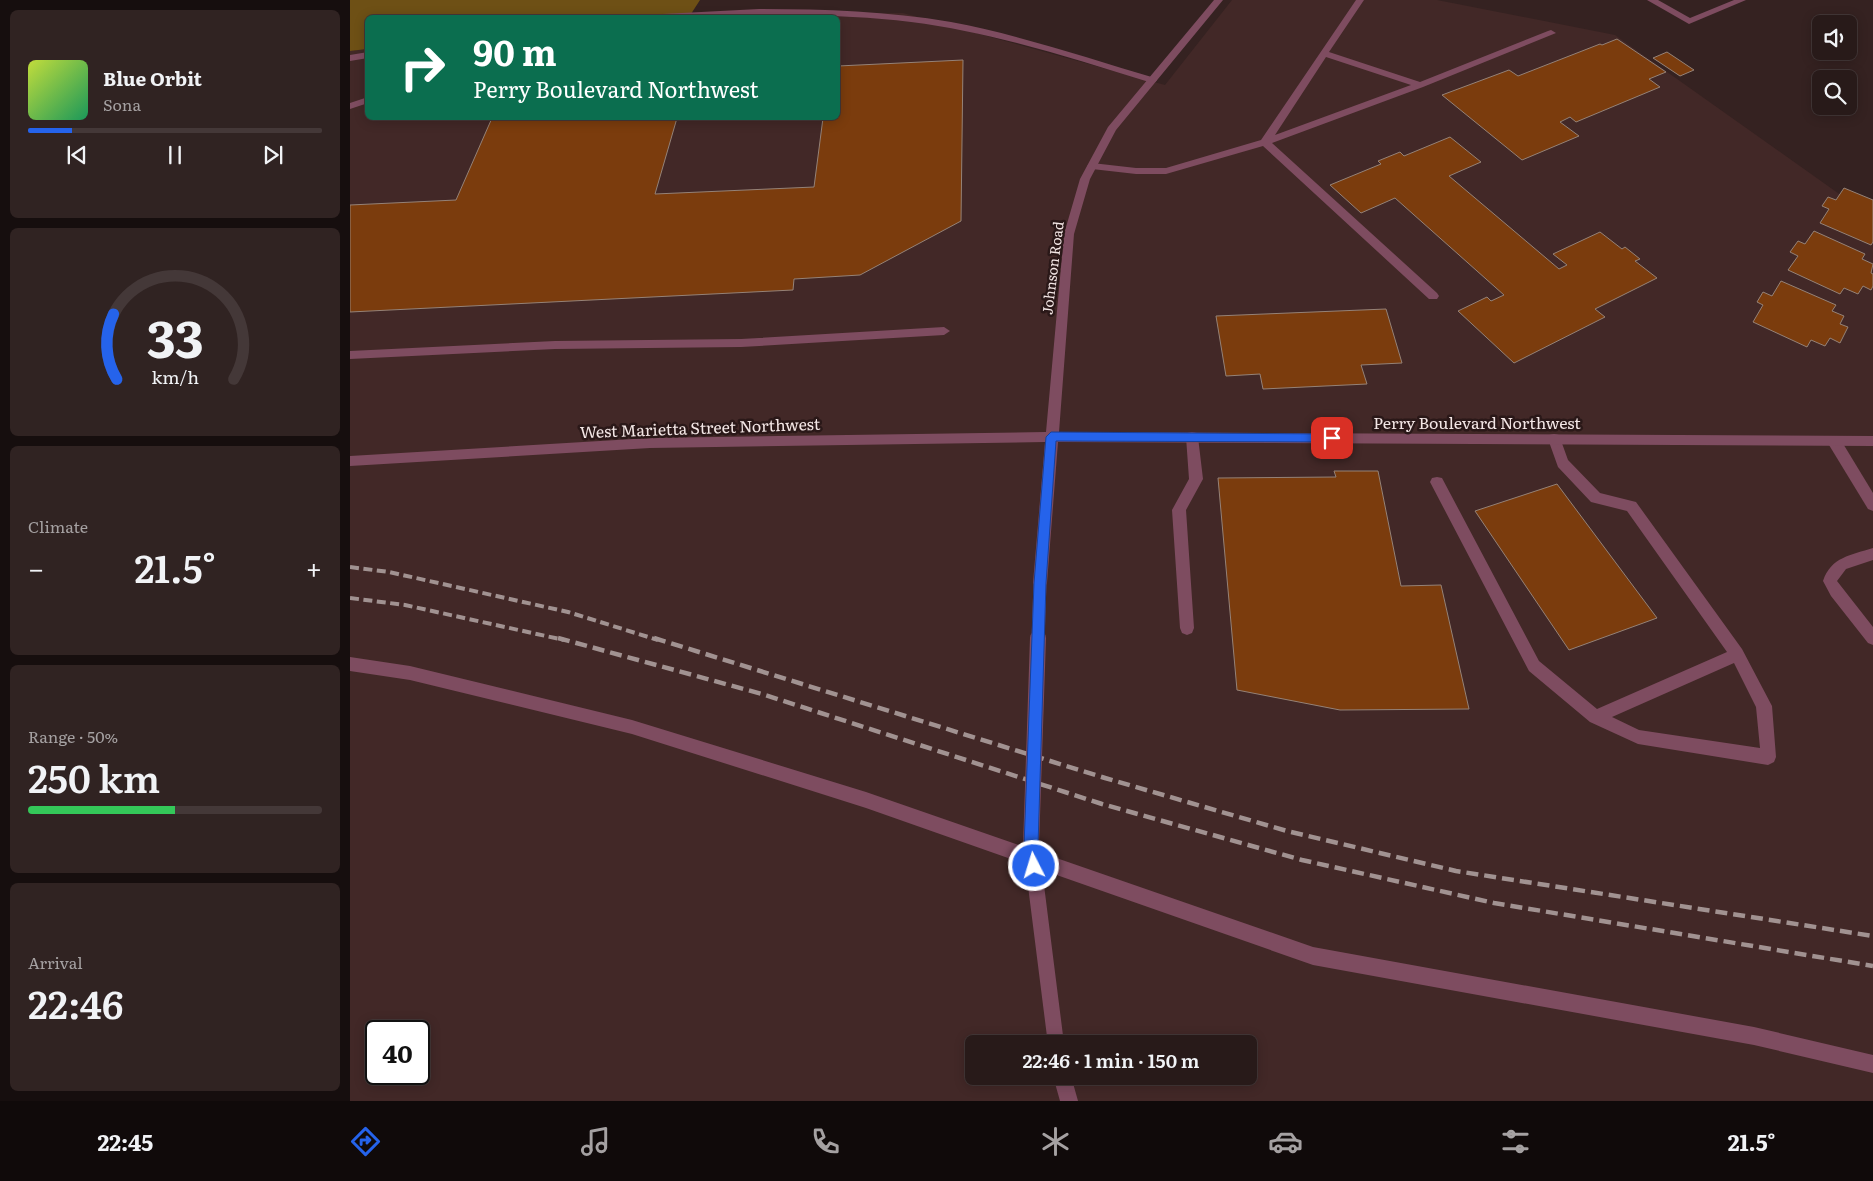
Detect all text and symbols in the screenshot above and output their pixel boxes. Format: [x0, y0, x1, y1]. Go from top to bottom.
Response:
map controls [1812, 15, 1857, 115]
button: sound [1812, 15, 1857, 60]
text: 90 m [473, 25, 557, 77]
icon: right [390, 35, 455, 100]
text: Blue Orbit [103, 64, 202, 92]
button: search [1812, 70, 1857, 115]
text: Perry Boulevard Northwest [473, 72, 758, 105]
text: Sona [103, 92, 141, 116]
icon: previous [63, 141, 91, 169]
icon: pause [161, 141, 189, 169]
icon: next [259, 141, 287, 169]
street label: Johnson Road [1036, 220, 1068, 316]
text: 33 [147, 297, 204, 374]
text: km/h [151, 363, 199, 390]
street label: Perry Boulevard Northwest [1373, 410, 1581, 434]
street label: West Marietta Street Northwest [579, 411, 821, 443]
pin [1311, 417, 1353, 459]
icon: arrive [1318, 424, 1346, 452]
text: Climate [28, 514, 88, 538]
text: 21.5° [134, 538, 216, 595]
text: − [28, 546, 44, 588]
text: + [306, 546, 322, 588]
text: Range · 50% [28, 724, 118, 748]
text: 250 km [28, 748, 160, 805]
position arrow [1007, 839, 1059, 891]
text: Arrival [28, 950, 83, 974]
text: 22:46 [28, 974, 123, 1031]
speed limit sign: 40 [365, 1020, 430, 1085]
text: 22:46 · 1 min · 150 m [1022, 1046, 1200, 1074]
icon: directions [348, 1124, 383, 1159]
icon: music [578, 1124, 613, 1159]
icon: phone [808, 1124, 843, 1159]
icon: climate [1038, 1124, 1073, 1159]
icon: car [1268, 1124, 1303, 1159]
icon: filters [1498, 1124, 1533, 1159]
text: 22:45 [97, 1125, 153, 1158]
text: 21.5° [1728, 1125, 1776, 1158]

